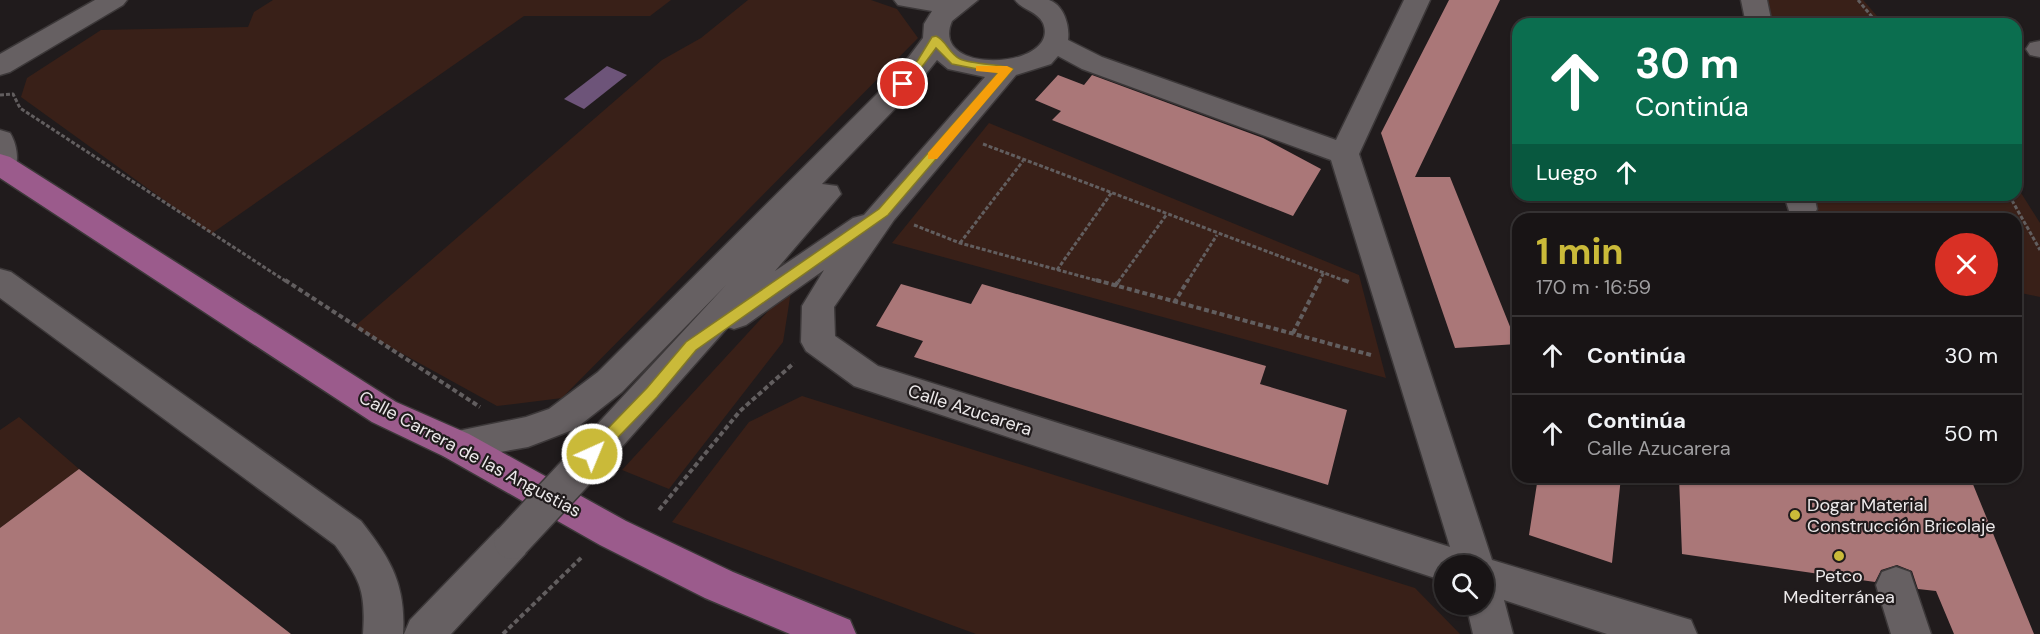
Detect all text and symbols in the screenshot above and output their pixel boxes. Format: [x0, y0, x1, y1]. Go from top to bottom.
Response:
text: 30 m [1635, 36, 1739, 91]
icon: ahead [1536, 42, 1614, 120]
pin [877, 58, 928, 109]
icon: arrive [886, 67, 919, 100]
text: Continúa [1635, 89, 1749, 124]
icon: ahead [1610, 156, 1643, 189]
text: Luego [1536, 158, 1598, 187]
text: 1 min [1536, 228, 1624, 275]
button: close [1935, 233, 1998, 296]
text: 170 m · 16:59 [1536, 274, 1651, 300]
icon: ahead [1536, 339, 1569, 372]
text: Continúa [1587, 341, 1686, 370]
text: 30 m [1944, 341, 1998, 370]
street label: Calle Azucarera [905, 379, 1035, 441]
street label: Calle Carrera de las Angustias [355, 385, 585, 523]
text: Continúa [1587, 406, 1686, 435]
icon: ahead [1536, 417, 1569, 450]
text: 50 m [1944, 419, 1998, 448]
position arrow [560, 422, 624, 486]
text: Calle Azucarera [1587, 435, 1731, 461]
place label: Dogar Material Construcción Bricolaje [1807, 493, 1996, 538]
marker: Dogar Material Construcción Bricolaje [1788, 508, 1802, 522]
marker: Petco Mediterránea [1832, 549, 1846, 563]
map controls [1434, 555, 1494, 615]
button: search [1434, 555, 1494, 615]
place label: Petco Mediterránea [1783, 564, 1895, 609]

